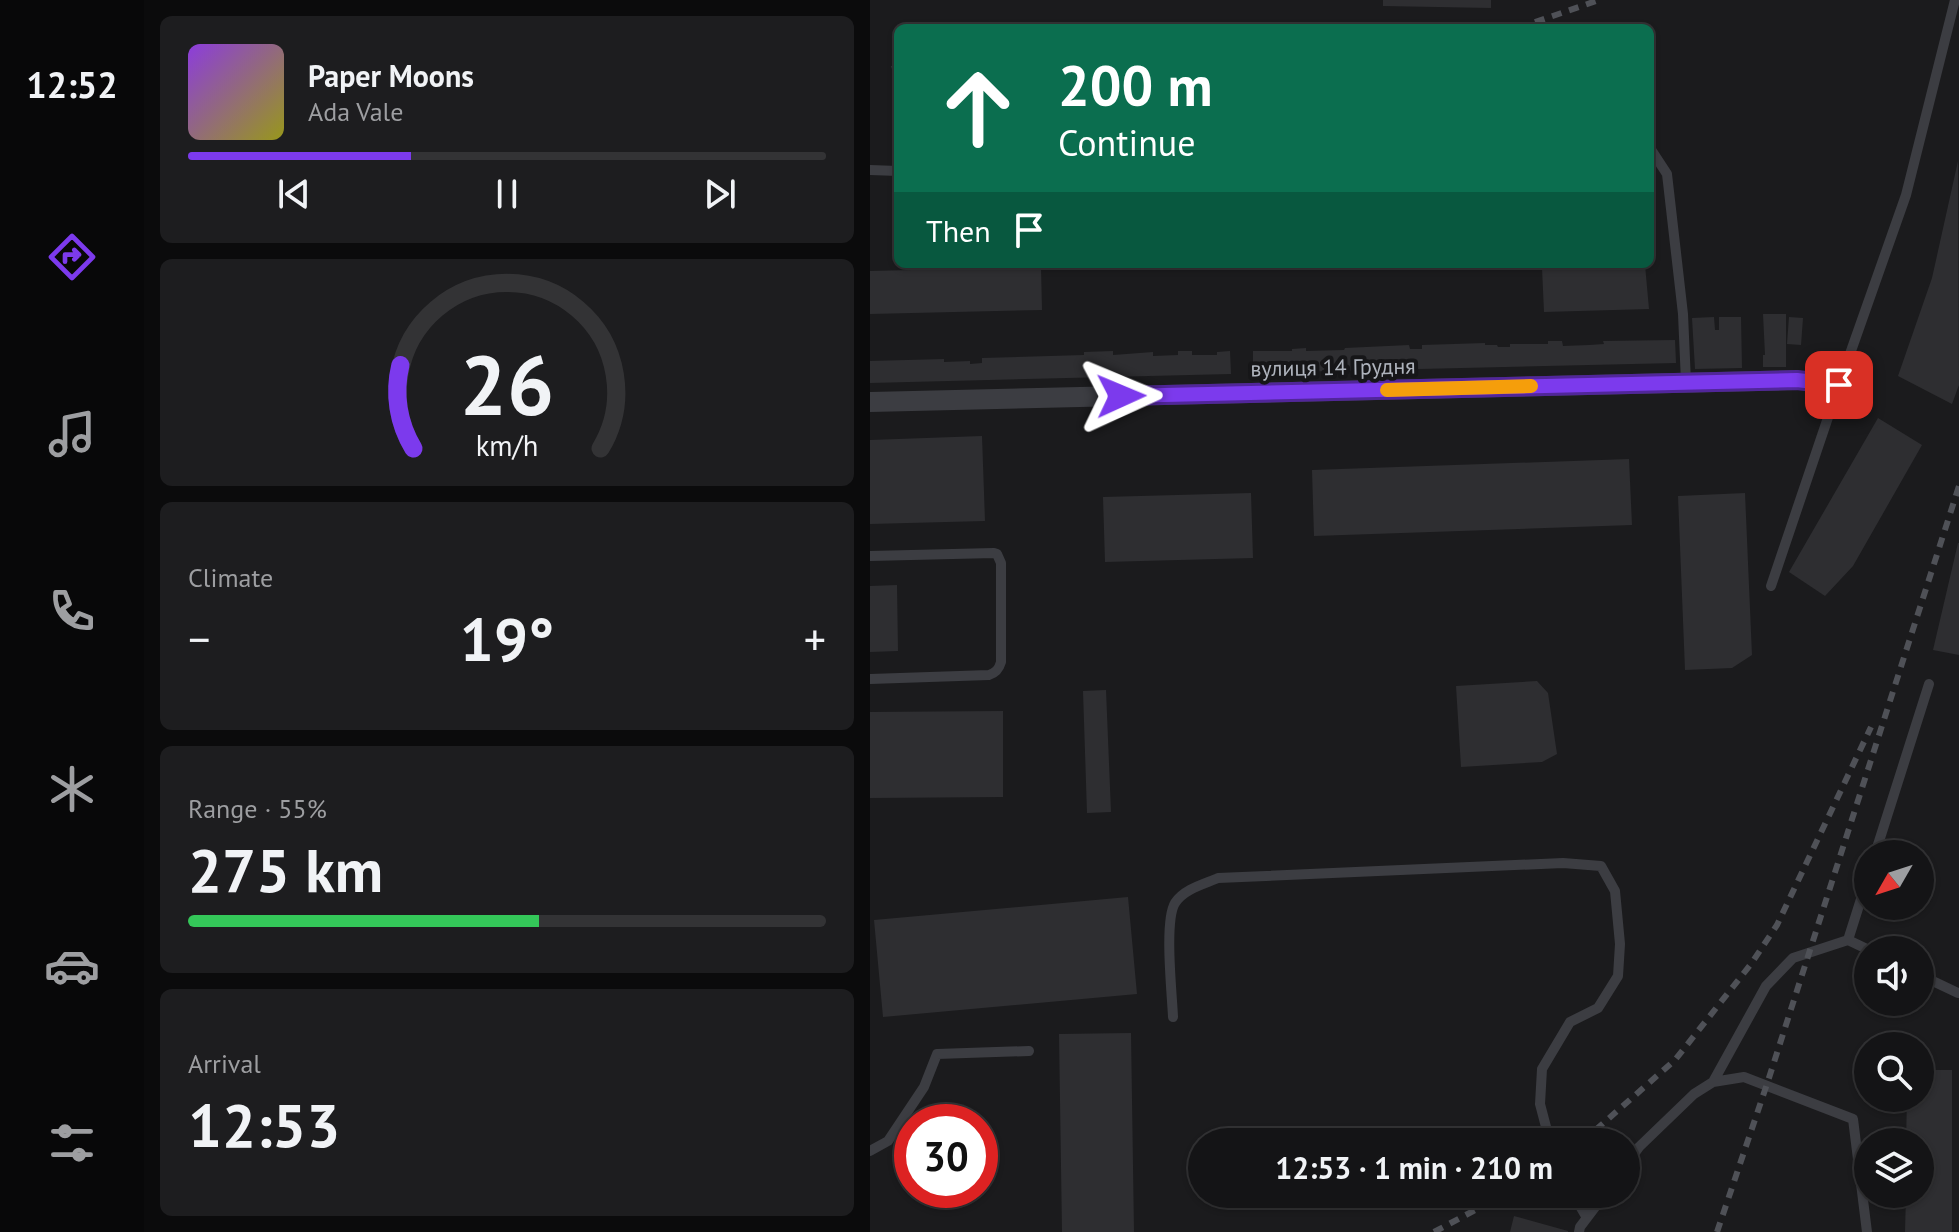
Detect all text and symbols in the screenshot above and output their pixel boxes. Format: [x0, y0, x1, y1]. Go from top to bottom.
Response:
text: 200 m [1058, 49, 1213, 121]
text: Paper Moons [308, 56, 474, 95]
icon: ahead [926, 56, 1030, 160]
text: 12:52 [26, 61, 118, 108]
text: Ada Vale [308, 95, 403, 128]
text: Continue [1058, 119, 1196, 166]
icon: previous [272, 172, 316, 216]
icon: pause [485, 172, 529, 216]
icon: next [698, 172, 742, 216]
icon: arrive [1007, 208, 1051, 252]
text: Then [926, 211, 991, 250]
icon: directions [44, 229, 100, 285]
text: 26 [460, 329, 554, 437]
pin [1805, 351, 1873, 419]
street label: вулиця 14 Грудня [1250, 352, 1416, 382]
position arrow [1079, 354, 1163, 438]
icon: arrive [1817, 363, 1861, 407]
icon: music [44, 406, 100, 462]
text: km/h [476, 427, 538, 464]
text: Climate [188, 561, 273, 594]
icon: phone [44, 583, 100, 639]
text: 19° [460, 600, 554, 678]
text: − [188, 610, 210, 667]
text: + [804, 610, 826, 667]
icon: climate [44, 761, 100, 817]
text: Range · 55% [188, 792, 327, 825]
text: 275 km [188, 831, 383, 909]
north arrow [1854, 840, 1934, 920]
map controls [1854, 840, 1934, 1208]
button: sound [1854, 936, 1934, 1016]
icon: car [44, 938, 100, 994]
button: search [1854, 1032, 1934, 1112]
text: Arrival [188, 1047, 261, 1080]
text: 12:53 [188, 1086, 340, 1164]
speed limit sign: 30 [894, 1104, 998, 1208]
icon: filters [44, 1115, 100, 1171]
button: layers [1854, 1128, 1934, 1208]
text: 12:53 · 1 min · 210 m [1275, 1148, 1553, 1187]

